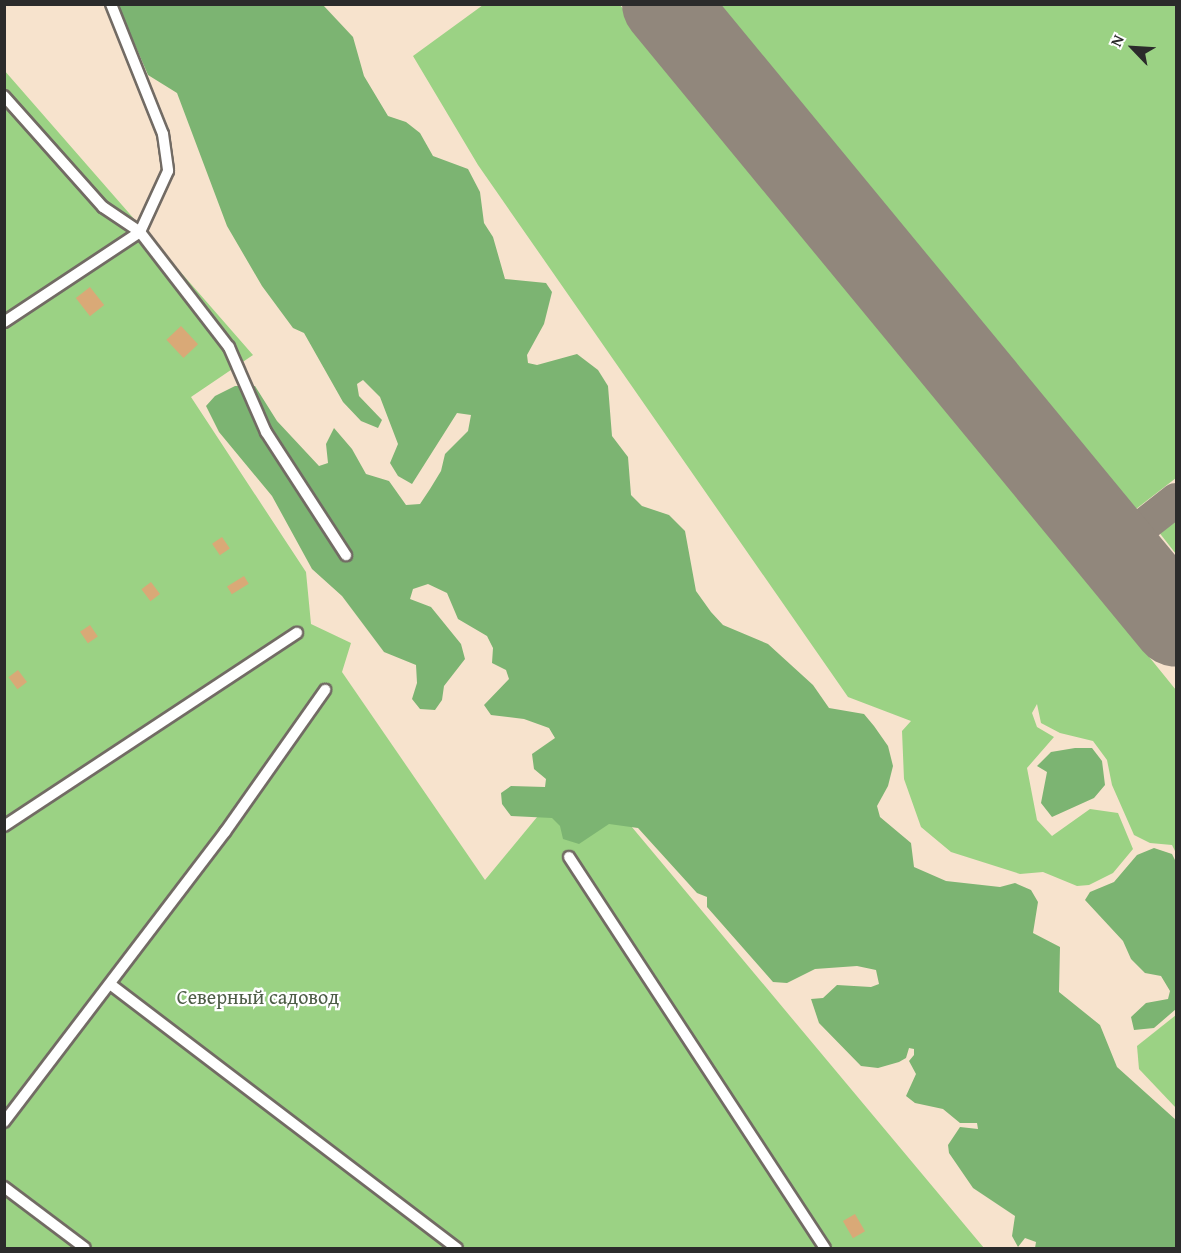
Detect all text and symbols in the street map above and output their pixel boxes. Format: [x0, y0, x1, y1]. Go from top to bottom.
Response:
north arrow [1103, 18, 1163, 78]
text: N [1104, 30, 1130, 50]
park label: Северный садовод [177, 984, 339, 1008]

